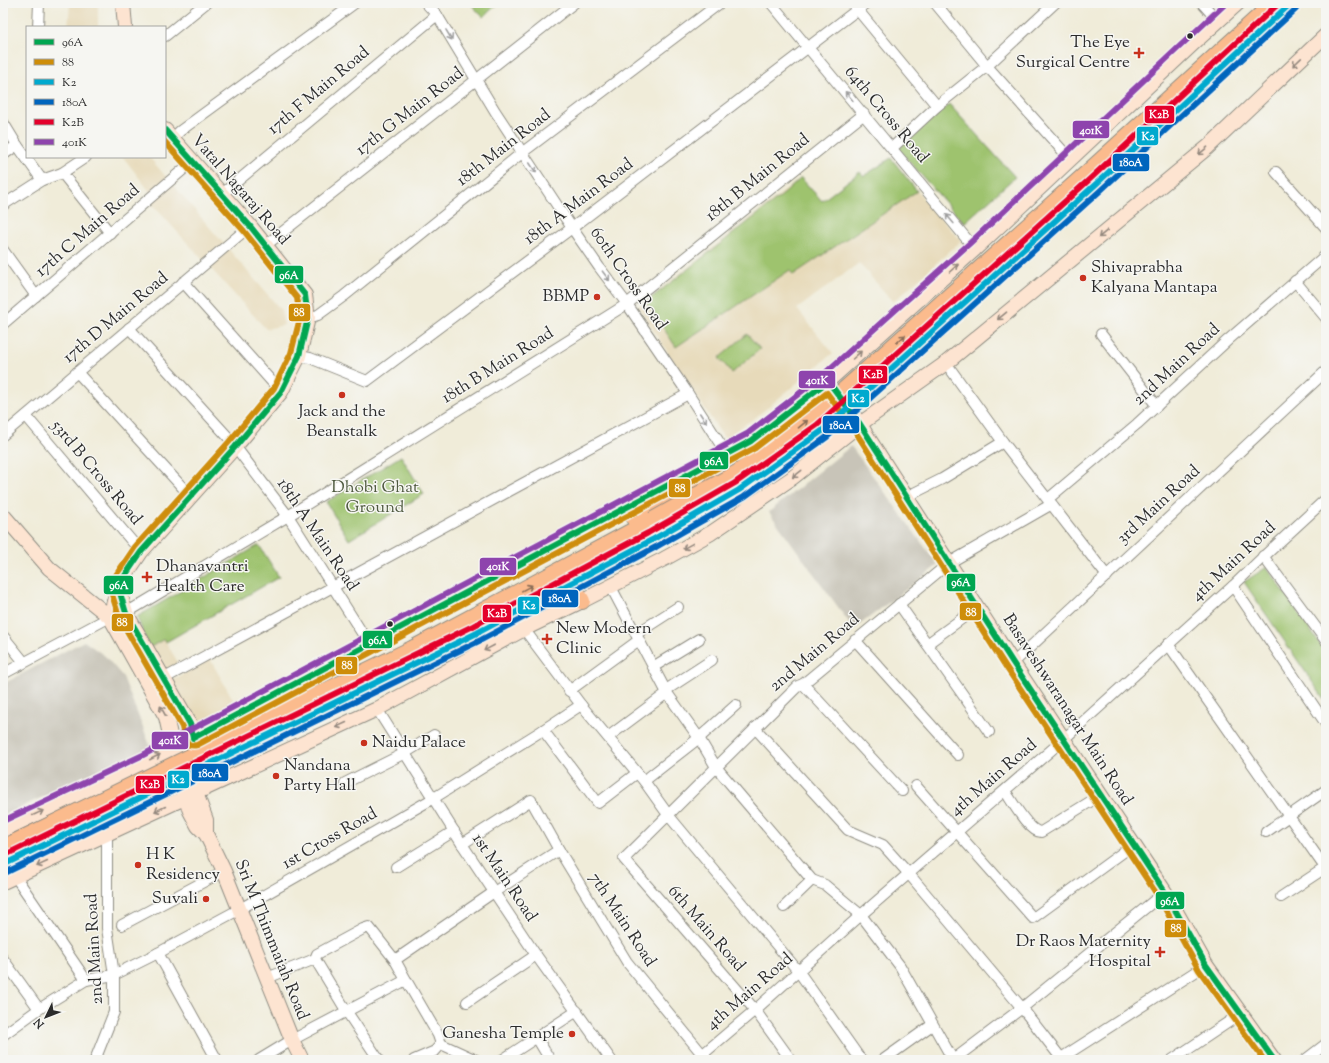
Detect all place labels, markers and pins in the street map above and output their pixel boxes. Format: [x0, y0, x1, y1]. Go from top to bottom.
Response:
place label: The Eye Surgical Centre [1016, 31, 1130, 75]
unlabelled marker [1185, 31, 1195, 41]
marker: The Eye Surgical Centre [1133, 47, 1145, 59]
place label: Shivaprabha Kalyana Mantapa [1091, 256, 1218, 300]
marker: Shivaprabha Kalyana Mantapa [1078, 273, 1088, 283]
place label: BBMP [543, 285, 589, 309]
marker: BBMP [592, 292, 602, 302]
marker: Jack and the Beanstalk [337, 390, 347, 400]
place label: Jack and the Beanstalk [297, 400, 386, 444]
place label: Dhanavantri Health Care [156, 555, 249, 599]
marker: Dhanavantri Health Care [141, 571, 153, 583]
place label: New Modern Clinic [556, 617, 652, 661]
unlabelled marker [385, 619, 395, 629]
marker: New Modern Clinic [541, 633, 553, 645]
place label: Naidu Palace [372, 731, 466, 755]
marker: Naidu Palace [359, 738, 369, 748]
place label: Nandana Party Hall [284, 754, 356, 798]
marker: Nandana Party Hall [271, 771, 281, 781]
place label: H K Residency [146, 843, 220, 887]
marker: H K Residency [133, 860, 143, 870]
place label: Suvali [152, 887, 198, 911]
marker: Suvali [201, 894, 211, 904]
place label: Dr Raos Maternity Hospital [1016, 930, 1152, 974]
marker: Dr Raos Maternity Hospital [1154, 946, 1166, 958]
place label: Ganesha Temple [442, 1022, 564, 1046]
marker: Ganesha Temple [567, 1029, 577, 1039]

